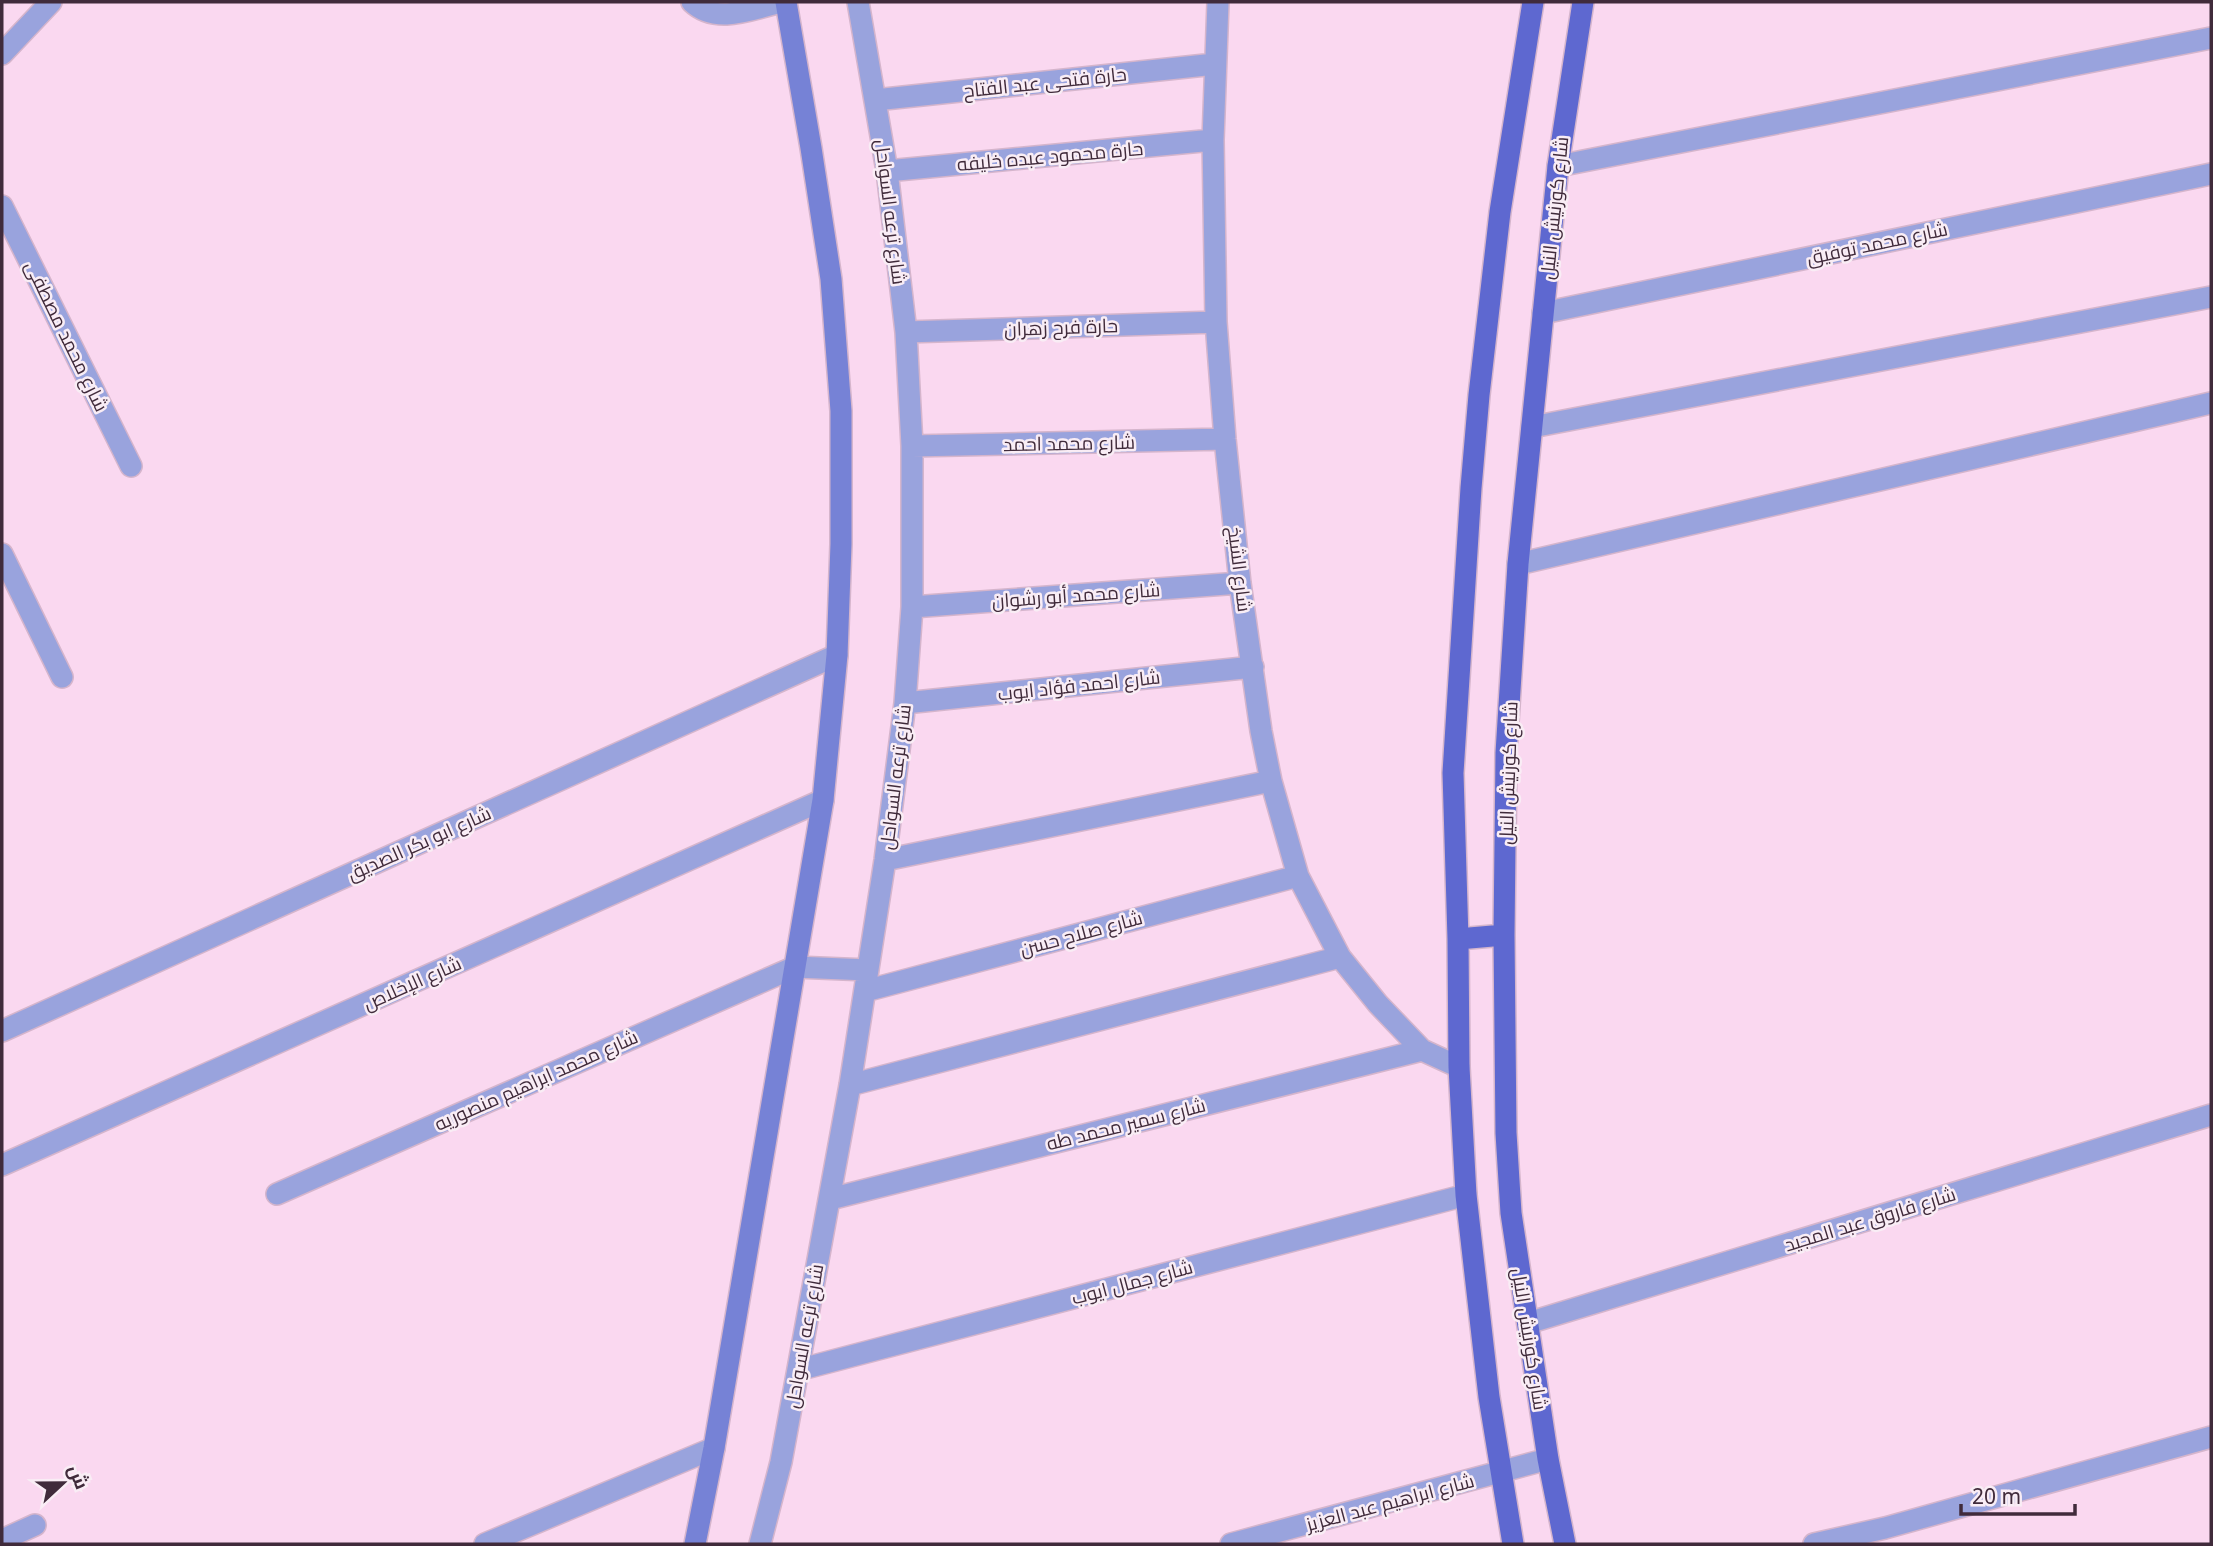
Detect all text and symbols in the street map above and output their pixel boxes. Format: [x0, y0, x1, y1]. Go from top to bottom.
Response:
street label: حارة فتحى عبد الفتاح [962, 60, 1128, 105]
street label: حارة محمود عبده خليفه [956, 135, 1144, 177]
street label: شارع كورنيش النيل [1534, 135, 1575, 281]
street label: شارع ترعه السواحل [868, 138, 913, 286]
street label: شارع محمد توفيق [1804, 215, 1950, 272]
street label: شارع محمد مصطفى [18, 256, 115, 416]
street label: حارة فرح زهران [1004, 312, 1118, 343]
street label: شارع محمد احمد [1003, 429, 1135, 458]
street label: شارع الشيخ [1221, 525, 1258, 613]
street label: شارع محمد أبو رشوان [991, 576, 1161, 615]
street label: شارع احمد فؤاد ايوب [996, 664, 1162, 707]
street label: شارع كورنيش النيل [1493, 701, 1524, 845]
street label: شارع ترعه السواحل [873, 703, 918, 851]
street label: شارع ابو بكر الصديق [343, 800, 495, 887]
street label: شارع صلاح حسن [1017, 904, 1145, 963]
street label: شارع الإخلاص [359, 950, 466, 1017]
street label: شارع محمد ابراهيم منصوريه [430, 1023, 642, 1138]
street label: شارع سمير محمد طه [1044, 1092, 1209, 1157]
street label: شارع فاروق عبد المجيد [1781, 1181, 1959, 1258]
street label: شارع جمال ايوب [1069, 1253, 1196, 1312]
street label: شارع ترعه السواحل [778, 1262, 830, 1410]
street label: شارع كورنيش النيل [1505, 1266, 1554, 1412]
north arrow [28, 1448, 98, 1518]
text: ش [62, 1460, 95, 1493]
street label: شارع ابراهيم عبد العزيز [1302, 1467, 1477, 1538]
scale bar [1961, 1472, 2075, 1516]
text: 20 m [1972, 1482, 2021, 1510]

